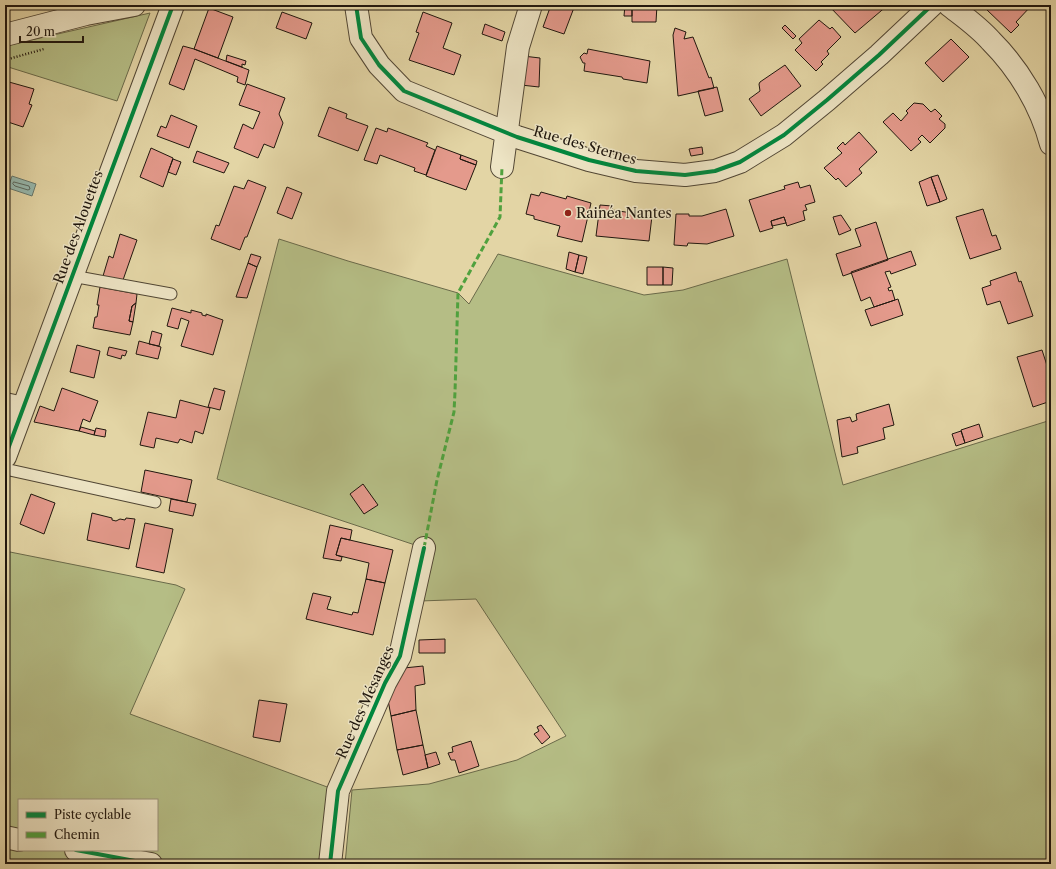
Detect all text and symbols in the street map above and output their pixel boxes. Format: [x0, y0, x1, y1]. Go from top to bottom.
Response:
scale bar [20, 18, 83, 44]
text: 20 m [26, 24, 55, 39]
street label: Rue des Sternes [531, 122, 639, 168]
street label: Rue des Alouettes [49, 168, 107, 286]
place label: Rainéa Nantes [576, 204, 672, 222]
marker: Rainéa Nantes [563, 208, 573, 218]
street label: Rue des Mésanges [332, 643, 398, 761]
legend [18, 799, 158, 851]
text: Piste cyclable [54, 807, 131, 822]
text: Chemin [54, 827, 100, 842]

